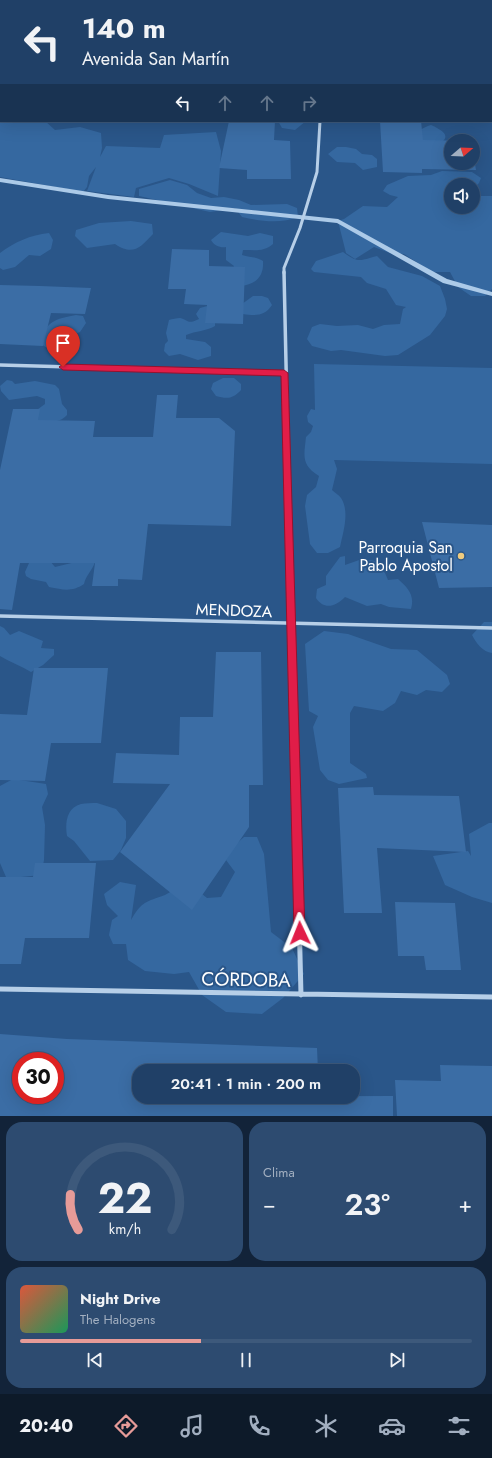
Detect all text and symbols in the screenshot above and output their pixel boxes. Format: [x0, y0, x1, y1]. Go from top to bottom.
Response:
text: 140 m [82, 8, 166, 49]
icon: left [16, 16, 68, 68]
text: Avenida San Martín [82, 46, 230, 72]
icon: left [172, 92, 194, 114]
icon: ahead [214, 92, 236, 114]
icon: ahead [256, 92, 278, 114]
icon: right [298, 92, 320, 114]
north arrow [444, 134, 480, 170]
map controls [444, 134, 480, 214]
button: sound [444, 178, 480, 214]
pin [46, 326, 80, 367]
icon: arrive [52, 332, 74, 354]
place label: Parroquia San Pablo Apostol [359, 536, 453, 577]
marker: Parroquia San Pablo Apostol [456, 551, 466, 561]
street label: MENDOZA [195, 598, 273, 623]
position arrow [279, 912, 321, 954]
street label: CÓRDOBA [201, 965, 291, 994]
speed limit sign: 30 [12, 1052, 64, 1104]
text: 20:41 · 1 min · 200 m [171, 1073, 321, 1095]
text: Clima [263, 1163, 295, 1182]
text: 22 [97, 1167, 152, 1228]
text: 23° [344, 1183, 390, 1226]
text: − [263, 1188, 276, 1220]
text: + [458, 1188, 472, 1220]
text: km/h [108, 1218, 141, 1238]
text: Night Drive [80, 1288, 161, 1310]
text: The Halogens [80, 1310, 155, 1329]
icon: previous [84, 1349, 106, 1371]
icon: pause [235, 1349, 257, 1371]
icon: next [386, 1349, 408, 1371]
icon: directions [112, 1412, 140, 1440]
icon: music [178, 1412, 206, 1440]
icon: phone [245, 1412, 273, 1440]
icon: climate [312, 1412, 340, 1440]
icon: car [378, 1412, 406, 1440]
icon: filters [445, 1412, 473, 1440]
text: 20:40 [19, 1413, 73, 1439]

